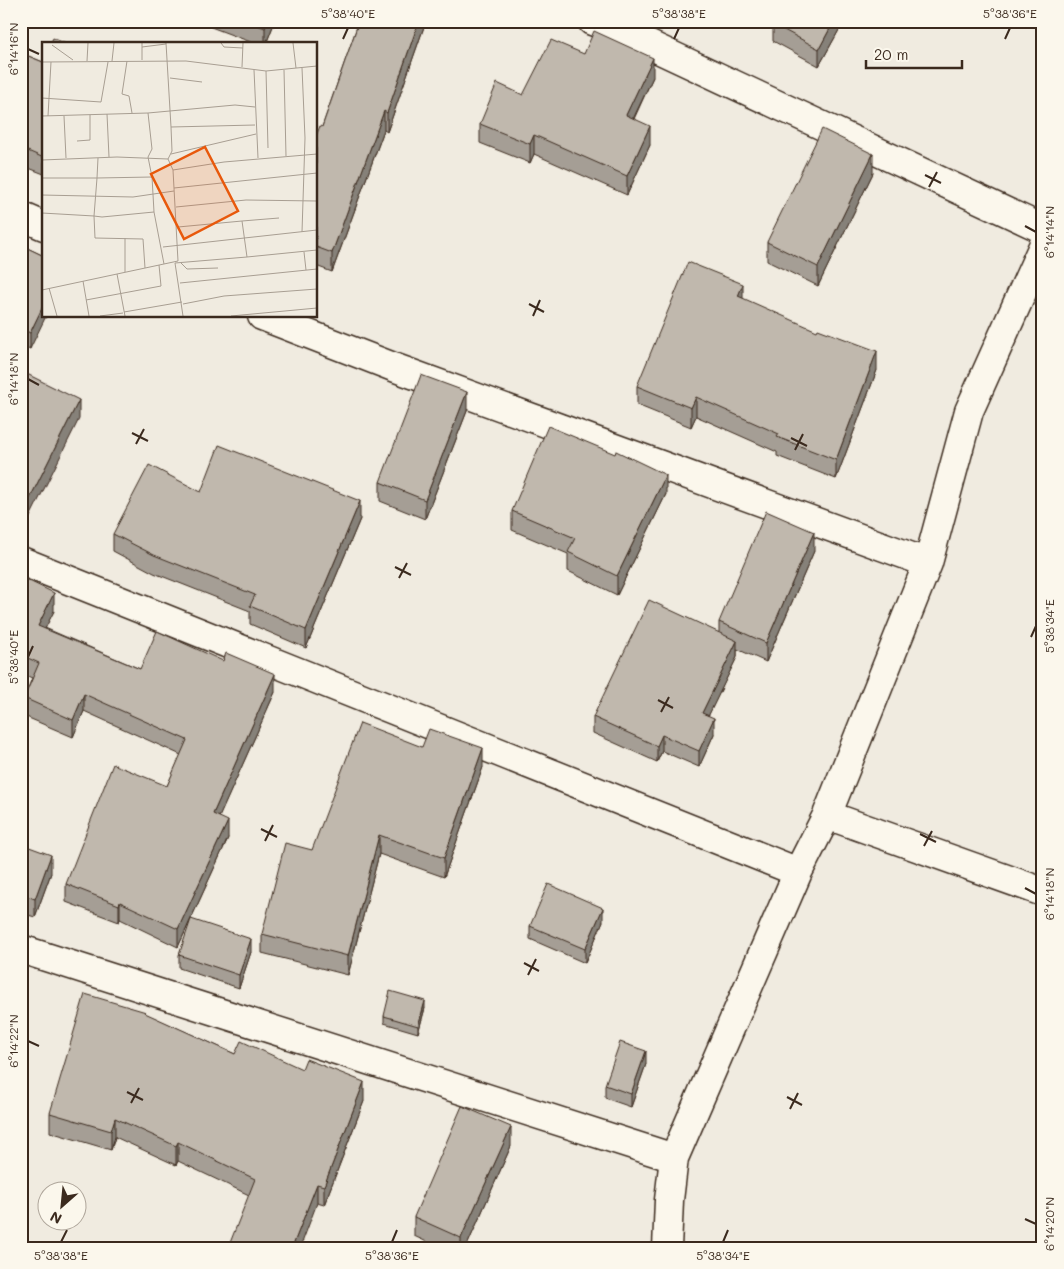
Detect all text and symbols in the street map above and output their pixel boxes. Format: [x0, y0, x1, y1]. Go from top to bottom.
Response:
text: 5°38'40"E [321, 5, 375, 21]
text: 5°38'38"E [652, 5, 706, 21]
text: 5°38'36"E [983, 5, 1037, 21]
text: 6°14'16"N [5, 23, 21, 75]
scale bar [866, 38, 963, 70]
inset map [42, 42, 318, 318]
text: 20 m [874, 44, 908, 64]
text: 6°14'14"N [1041, 206, 1057, 258]
text: 6°14'18"N [5, 353, 21, 405]
text: 5°38'34"E [1041, 599, 1057, 653]
text: 5°38'40"E [5, 630, 21, 684]
text: 6°14'18"N [1041, 868, 1057, 920]
text: 6°14'22"N [5, 1014, 21, 1068]
north arrow [38, 1182, 88, 1232]
text: 6°14'20"N [1041, 1197, 1057, 1251]
text: N [47, 1207, 65, 1229]
text: 5°38'38"E [34, 1247, 88, 1263]
text: 5°38'36"E [365, 1247, 419, 1263]
text: 5°38'34"E [696, 1247, 750, 1263]

